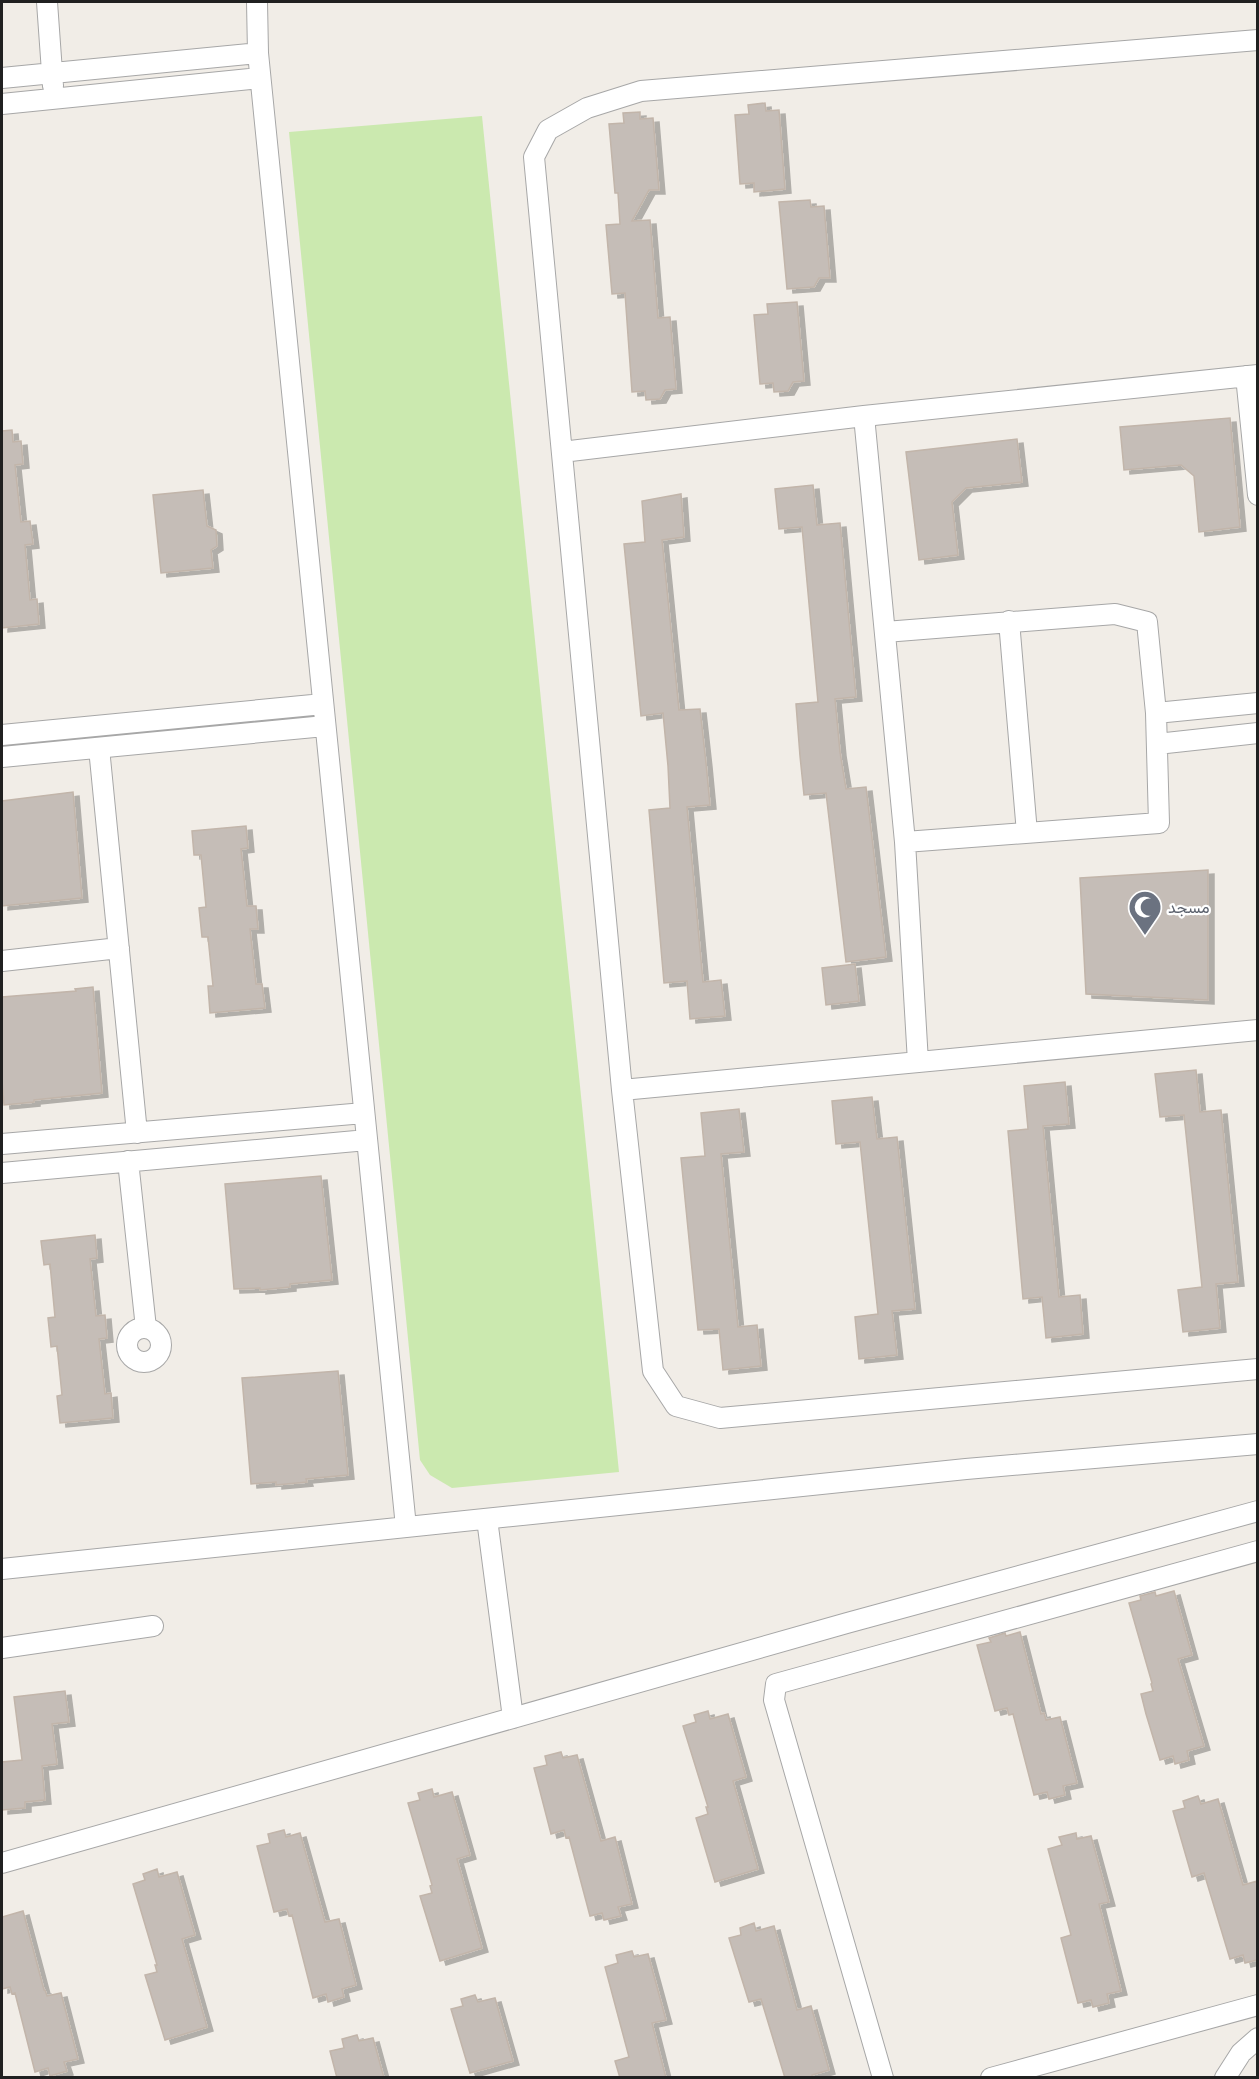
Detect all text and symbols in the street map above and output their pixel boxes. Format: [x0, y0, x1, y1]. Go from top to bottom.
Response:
mosque icon: مسجد [1127, 889, 1163, 936]
place label: مسجد [1168, 898, 1209, 917]

